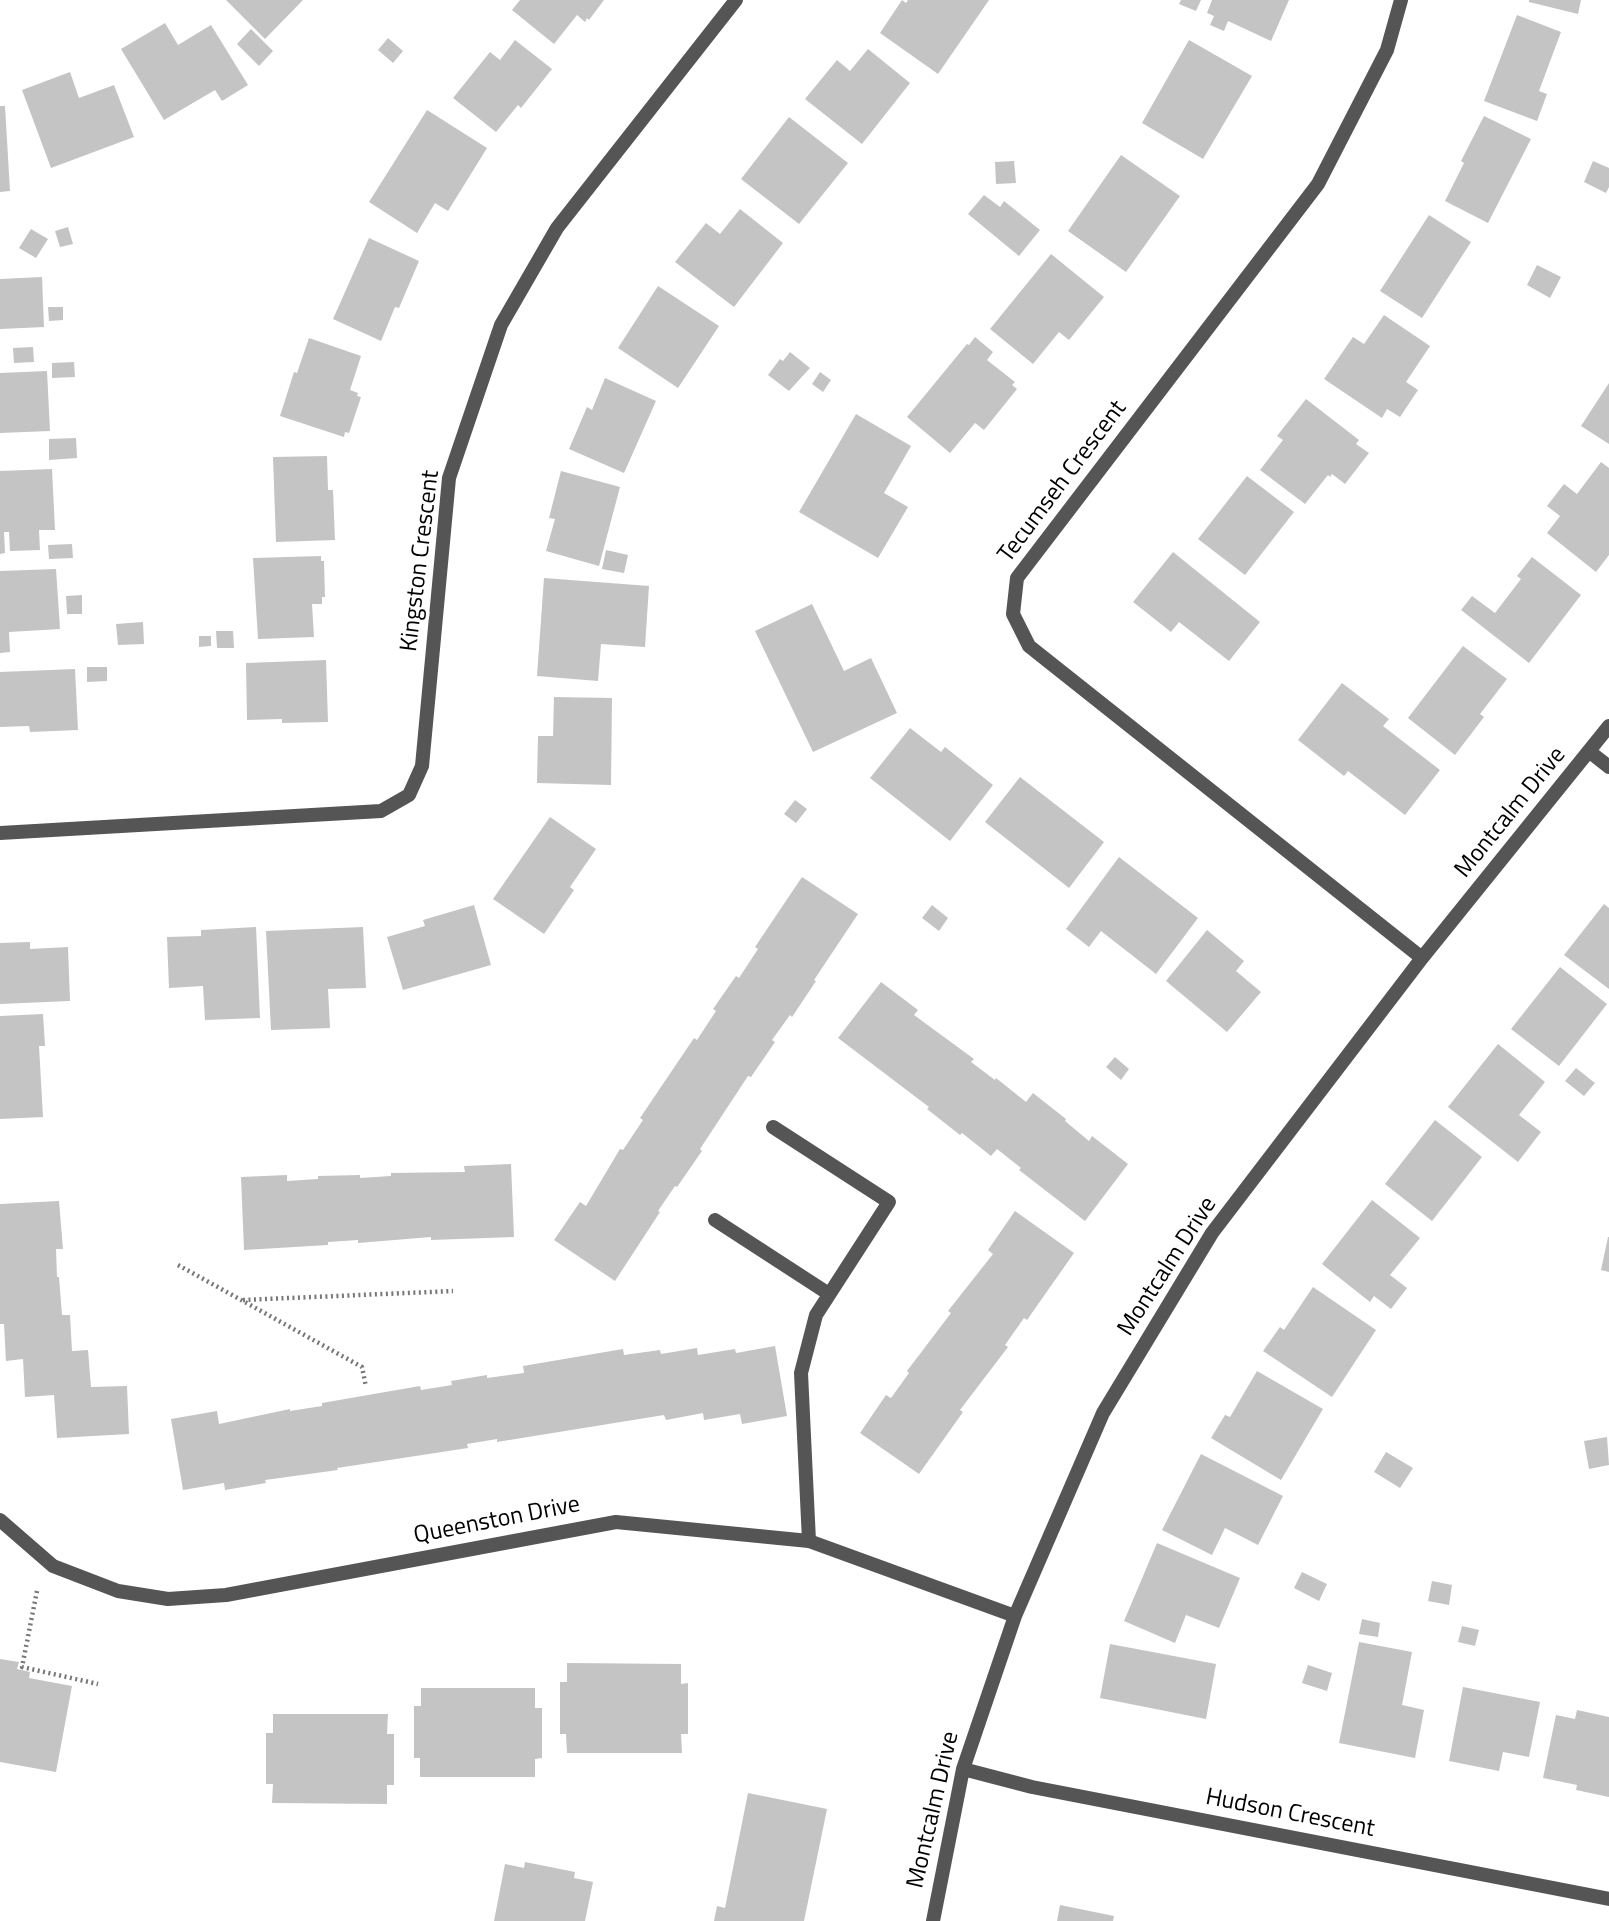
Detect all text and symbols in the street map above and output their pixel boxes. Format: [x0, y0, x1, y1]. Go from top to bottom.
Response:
street label: Tecumseh Crescent [993, 395, 1133, 569]
street label: Kingston Crescent [396, 469, 446, 653]
street label: Montcalm Drive [1450, 742, 1572, 884]
street label: Montcalm Drive [1112, 1192, 1224, 1342]
street label: Queenston Drive [411, 1491, 583, 1551]
street label: Montcalm Drive [902, 1729, 966, 1891]
street label: Hudson Crescent [1203, 1783, 1377, 1845]

